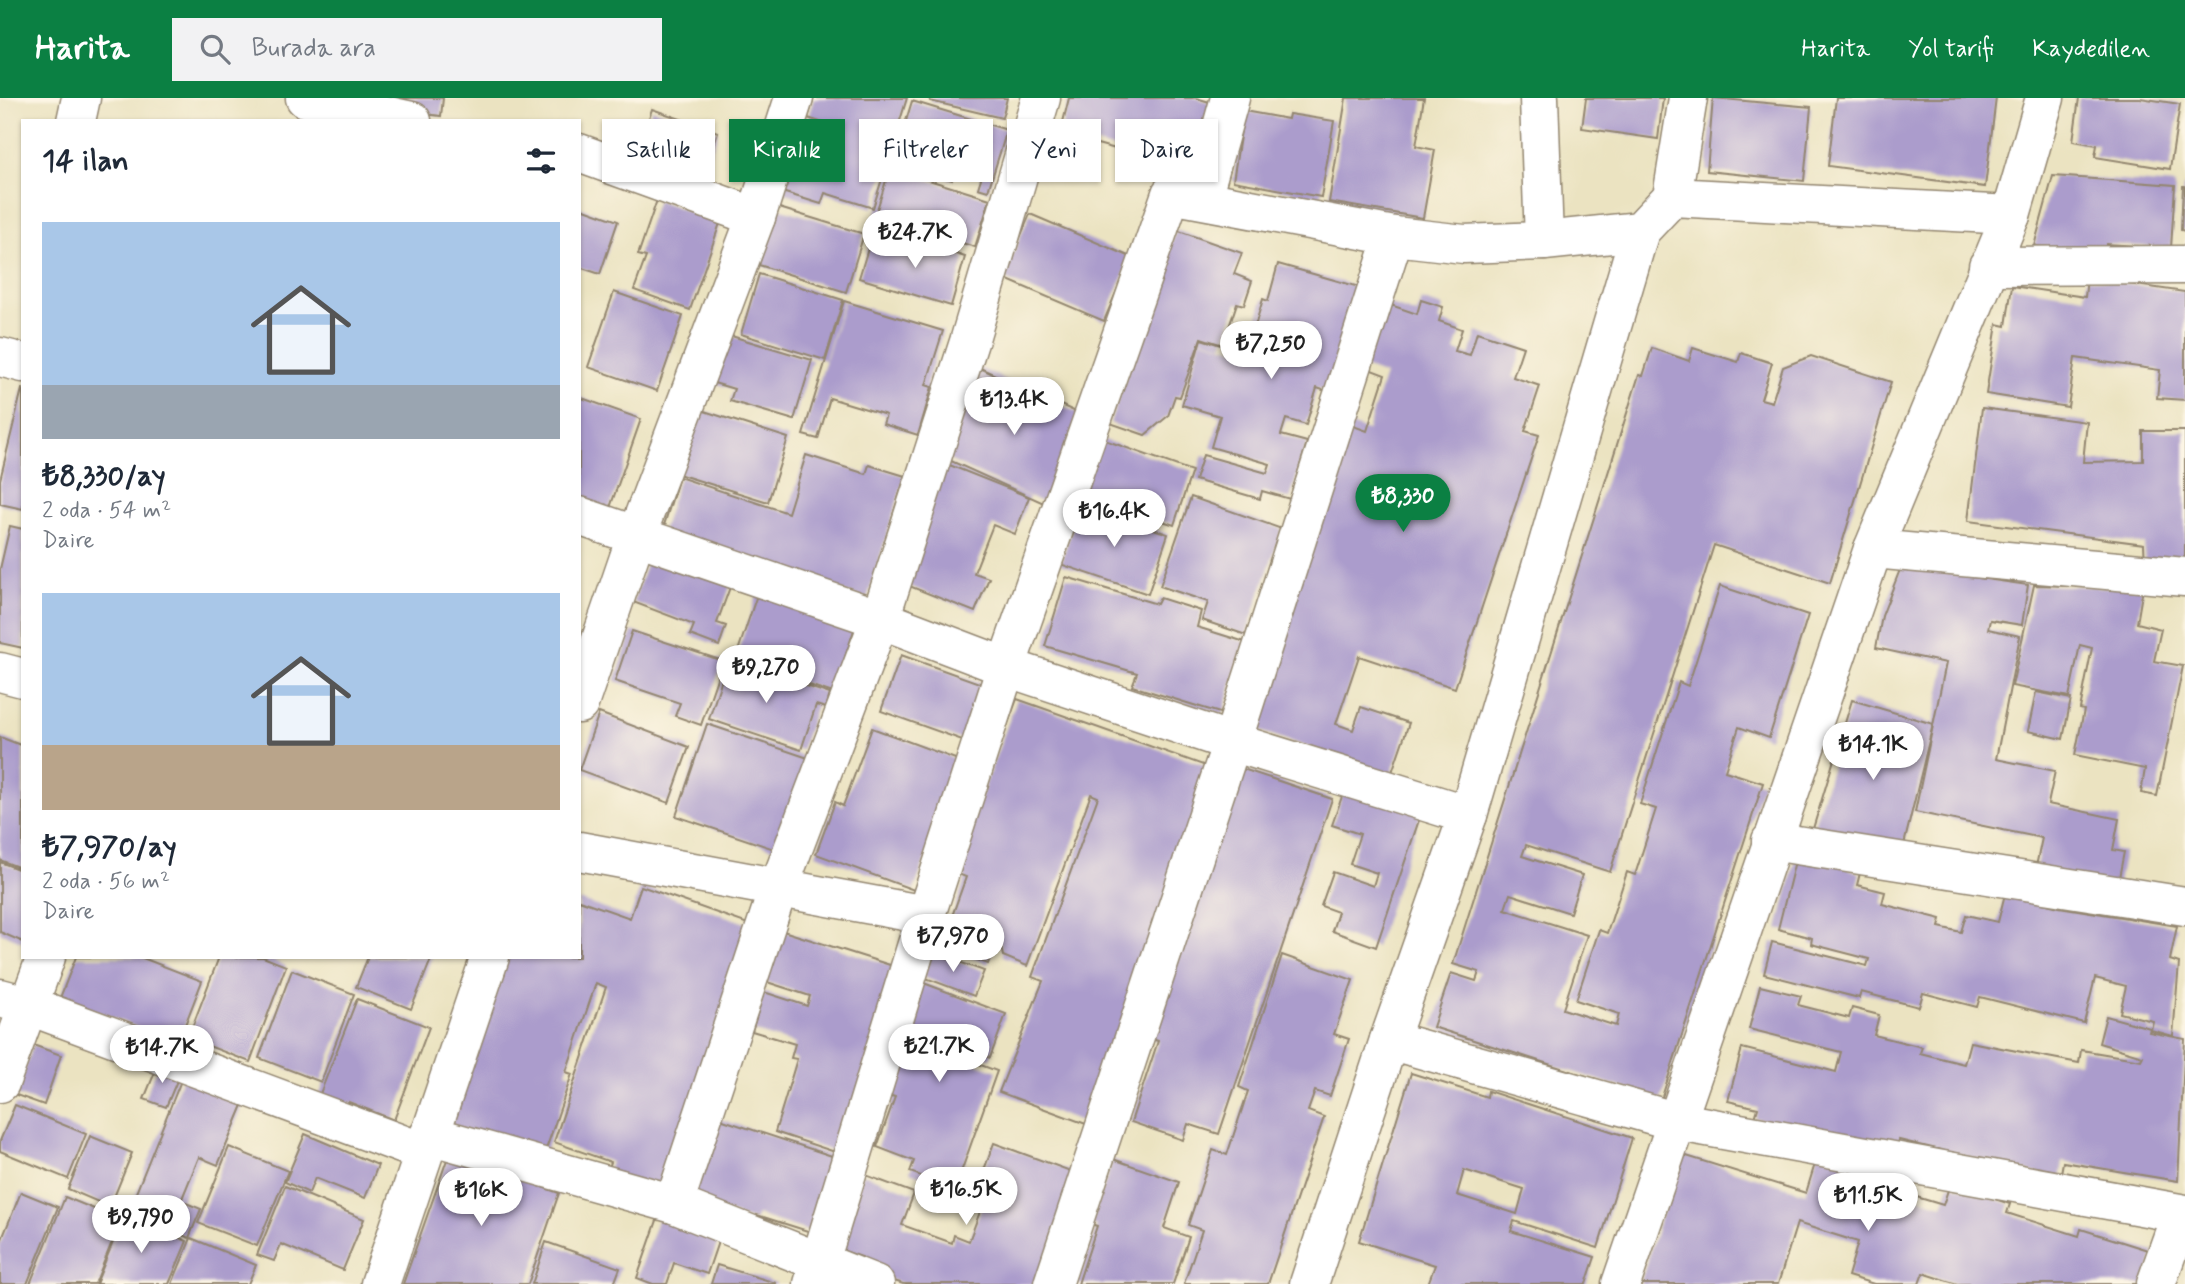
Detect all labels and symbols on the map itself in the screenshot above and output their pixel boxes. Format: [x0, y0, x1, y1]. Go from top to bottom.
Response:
pin: ₺24.7K [858, 211, 972, 270]
pin: ₺7,250 [1214, 322, 1328, 381]
pin: ₺13.4K [957, 378, 1071, 437]
pin: ₺8,330 [1346, 474, 1460, 534]
pin: ₺16.4K [1057, 490, 1171, 549]
pin: ₺9,270 [709, 646, 823, 705]
pin: ₺14.1K [1816, 722, 1930, 782]
pin: ₺7,970 [896, 914, 1010, 974]
pin: ₺21.7K [882, 1024, 996, 1084]
pin: ₺14.7K [105, 1026, 219, 1085]
pin: ₺16K [440, 1168, 522, 1228]
pin: ₺16.5K [909, 1168, 1023, 1227]
pin: ₺11.5K [1811, 1174, 1925, 1233]
pin: ₺9,790 [84, 1196, 198, 1255]

